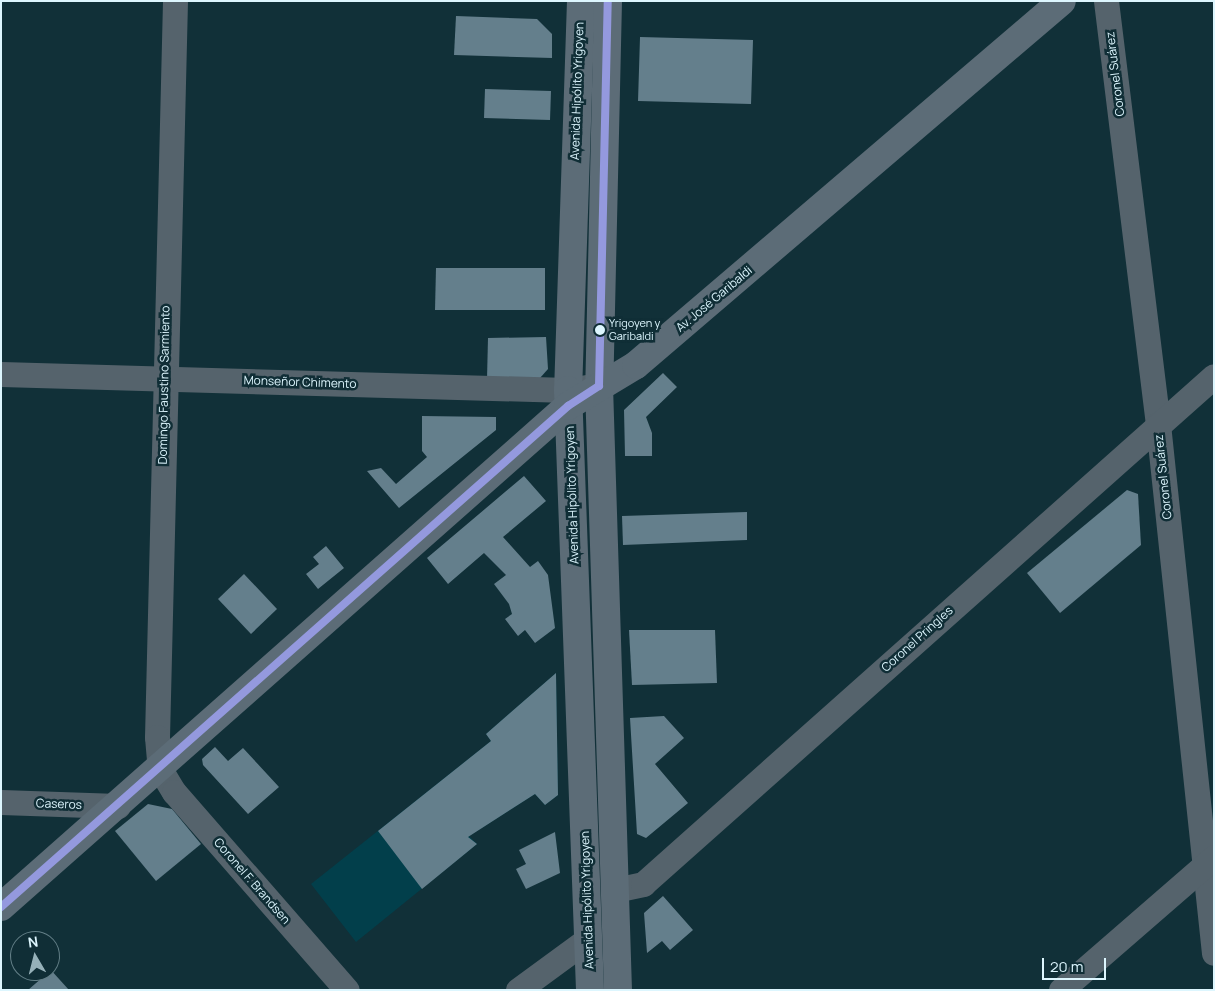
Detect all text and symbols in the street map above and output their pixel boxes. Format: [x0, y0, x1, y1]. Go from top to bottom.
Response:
street label: Avenida Hipólito Yrigoyen [567, 22, 587, 160]
street label: Coronel Suárez [1103, 31, 1127, 117]
street label: Av. José Garibaldi [673, 263, 755, 335]
street label: Domingo Faustino Sarmiento [155, 305, 173, 465]
place label: Yrigoyen y Garibaldi [609, 317, 660, 343]
marker: Yrigoyen y Garibaldi [595, 325, 605, 335]
street label: Monseñor Chimento [243, 373, 357, 391]
street label: Avenida Hipólito Yrigoyen [562, 426, 582, 564]
street label: Coronel Suárez [1151, 434, 1175, 520]
street label: Coronel Pringles [878, 603, 956, 675]
street label: Caseros [36, 796, 82, 812]
street label: Avenida Hipólito Yrigoyen [577, 831, 597, 969]
street label: Coronel F. Brandsen [211, 835, 293, 927]
north arrow [10, 931, 60, 981]
text: N [27, 932, 39, 952]
scale bar [1045, 948, 1109, 980]
text: 20 m [1050, 956, 1083, 977]

